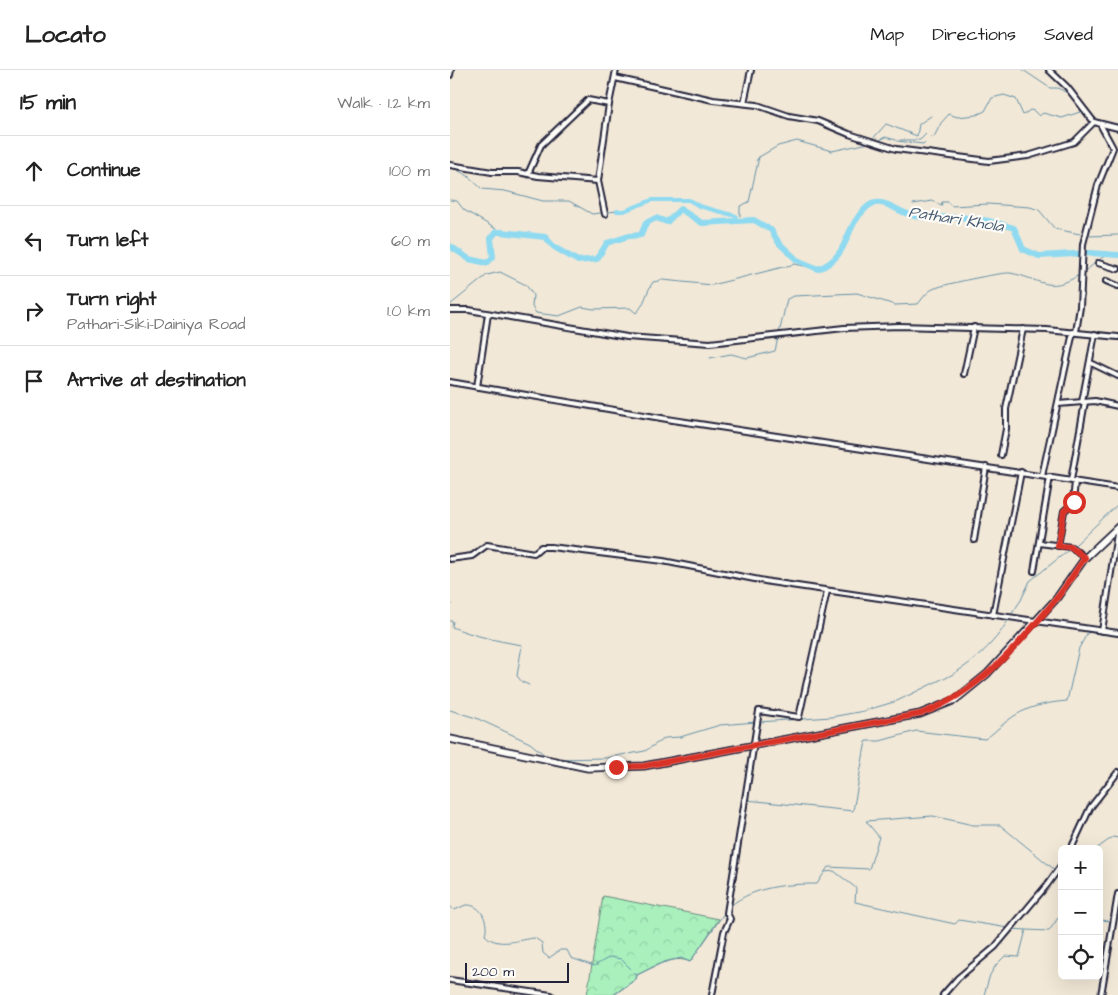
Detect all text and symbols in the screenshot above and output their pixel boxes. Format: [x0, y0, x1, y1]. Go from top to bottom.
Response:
text: Locato [25, 18, 106, 52]
text: Map [870, 22, 904, 47]
text: Directions [932, 22, 1016, 47]
text: Saved [1044, 22, 1093, 47]
text: 15 min [20, 88, 76, 117]
text: Walk · 1.2 km [337, 92, 430, 114]
icon: ahead [20, 157, 48, 185]
text: Continue [67, 157, 141, 184]
text: 100 m [389, 160, 430, 182]
water label: Pathari Khola [907, 201, 1006, 237]
icon: left [20, 227, 48, 255]
text: Turn left [67, 227, 148, 254]
text: 60 m [391, 230, 430, 252]
text: Turn right [67, 286, 156, 313]
icon: right [20, 297, 48, 325]
text: 1.0 km [387, 300, 430, 322]
text: Pathari-Siki-Dainiya Road [67, 313, 245, 335]
icon: arrive [20, 367, 48, 395]
text: Arrive at destination [67, 367, 246, 394]
route start [1063, 491, 1086, 514]
route end [605, 756, 628, 779]
map controls [1058, 845, 1103, 980]
button: + [1058, 845, 1103, 890]
button: − [1058, 890, 1103, 935]
button: locate [1058, 935, 1103, 980]
scale bar [465, 960, 569, 983]
text: 200 m [472, 962, 514, 982]

